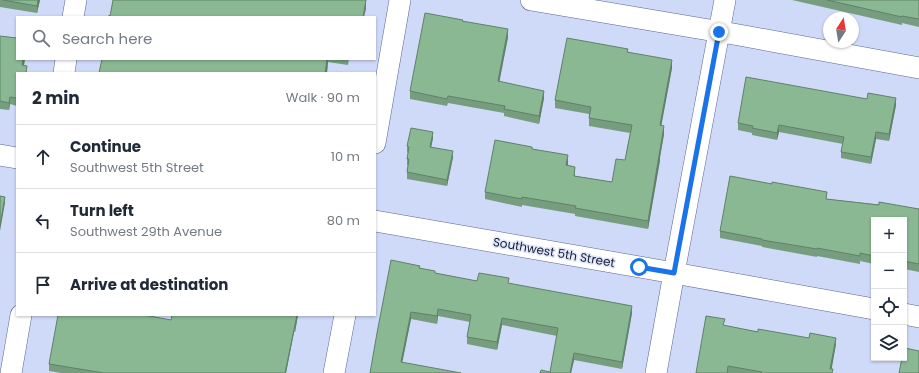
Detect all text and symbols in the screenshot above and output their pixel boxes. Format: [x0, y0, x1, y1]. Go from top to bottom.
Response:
north arrow [823, 12, 859, 48]
search box [16, 16, 376, 60]
route end [710, 23, 728, 41]
icon: search [30, 27, 52, 49]
text: Search here [62, 28, 152, 49]
text: 2 min [32, 86, 80, 110]
text: Walk · 90 m [286, 88, 360, 107]
text: Continue [70, 136, 141, 157]
icon: ahead [32, 146, 54, 168]
text: 10 m [331, 147, 360, 166]
text: Southwest 5th Street [70, 158, 204, 177]
text: Turn left [70, 200, 134, 221]
icon: left [32, 210, 54, 232]
text: 80 m [327, 211, 360, 230]
map controls [871, 217, 907, 361]
button: + [871, 217, 907, 253]
text: Southwest 29th Avenue [70, 222, 222, 241]
street label: Southwest 5th Street [492, 233, 616, 271]
button: − [871, 253, 907, 289]
route start [630, 258, 648, 276]
icon: arrive [32, 274, 54, 296]
text: Arrive at destination [70, 274, 228, 295]
button: locate [871, 289, 907, 325]
button: layers [871, 325, 907, 361]

